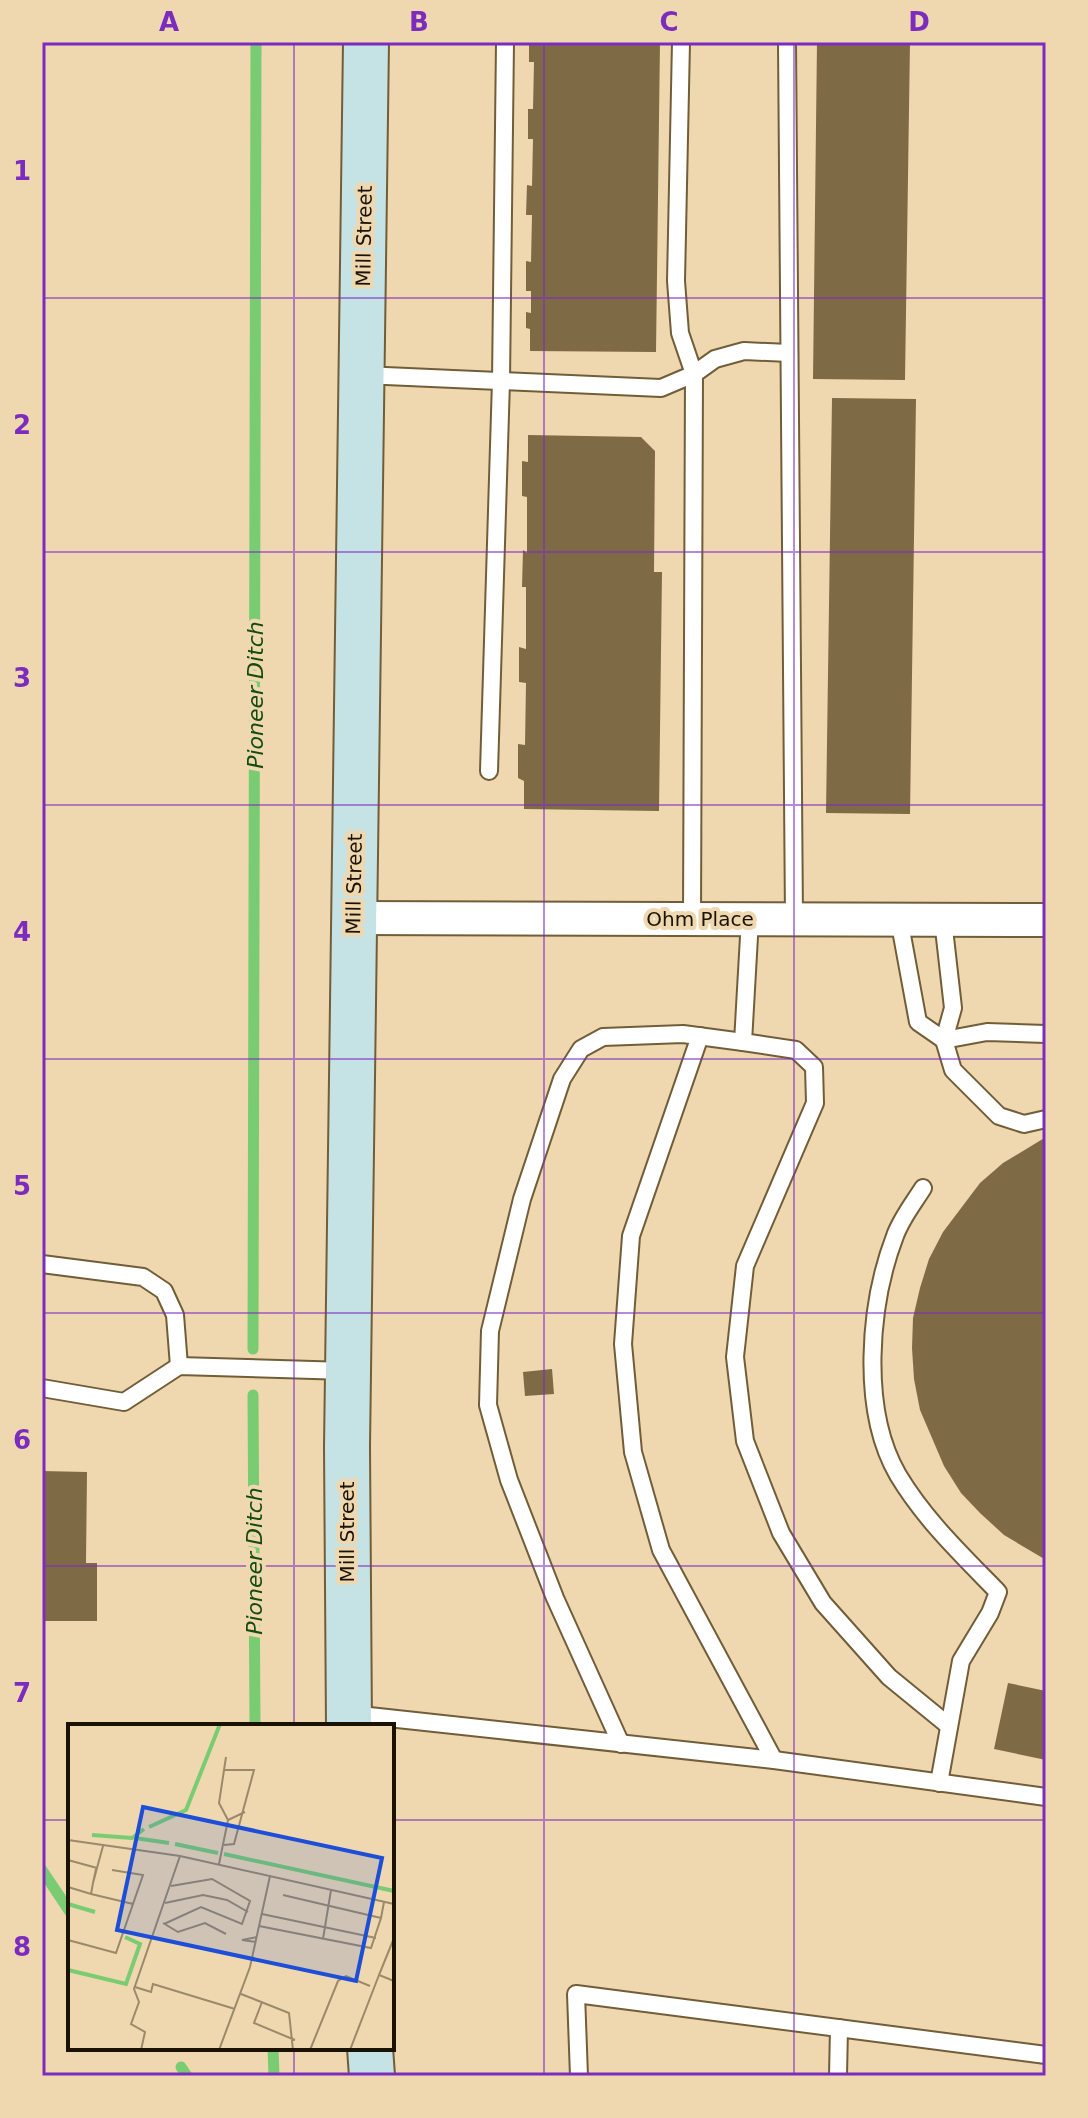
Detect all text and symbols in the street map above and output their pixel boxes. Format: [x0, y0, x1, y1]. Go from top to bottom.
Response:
text: A [159, 7, 179, 37]
text: B [409, 7, 429, 37]
text: C [659, 7, 679, 37]
text: D [908, 7, 930, 37]
text: 1 [13, 156, 31, 186]
street label: Mill Street [351, 185, 377, 287]
text: 2 [13, 410, 31, 440]
water label: Pioneer Ditch [243, 621, 268, 769]
text: 3 [13, 663, 31, 693]
street label: Mill Street [341, 833, 367, 935]
street label: Ohm Place [646, 907, 754, 931]
text: 4 [13, 917, 31, 947]
text: 5 [13, 1171, 31, 1201]
text: 6 [13, 1425, 31, 1455]
street label: Mill Street [335, 1481, 359, 1583]
water label: Pioneer Ditch [242, 1487, 267, 1635]
text: 7 [13, 1678, 31, 1708]
inset map [68, 1724, 394, 2050]
text: 8 [13, 1932, 31, 1962]

